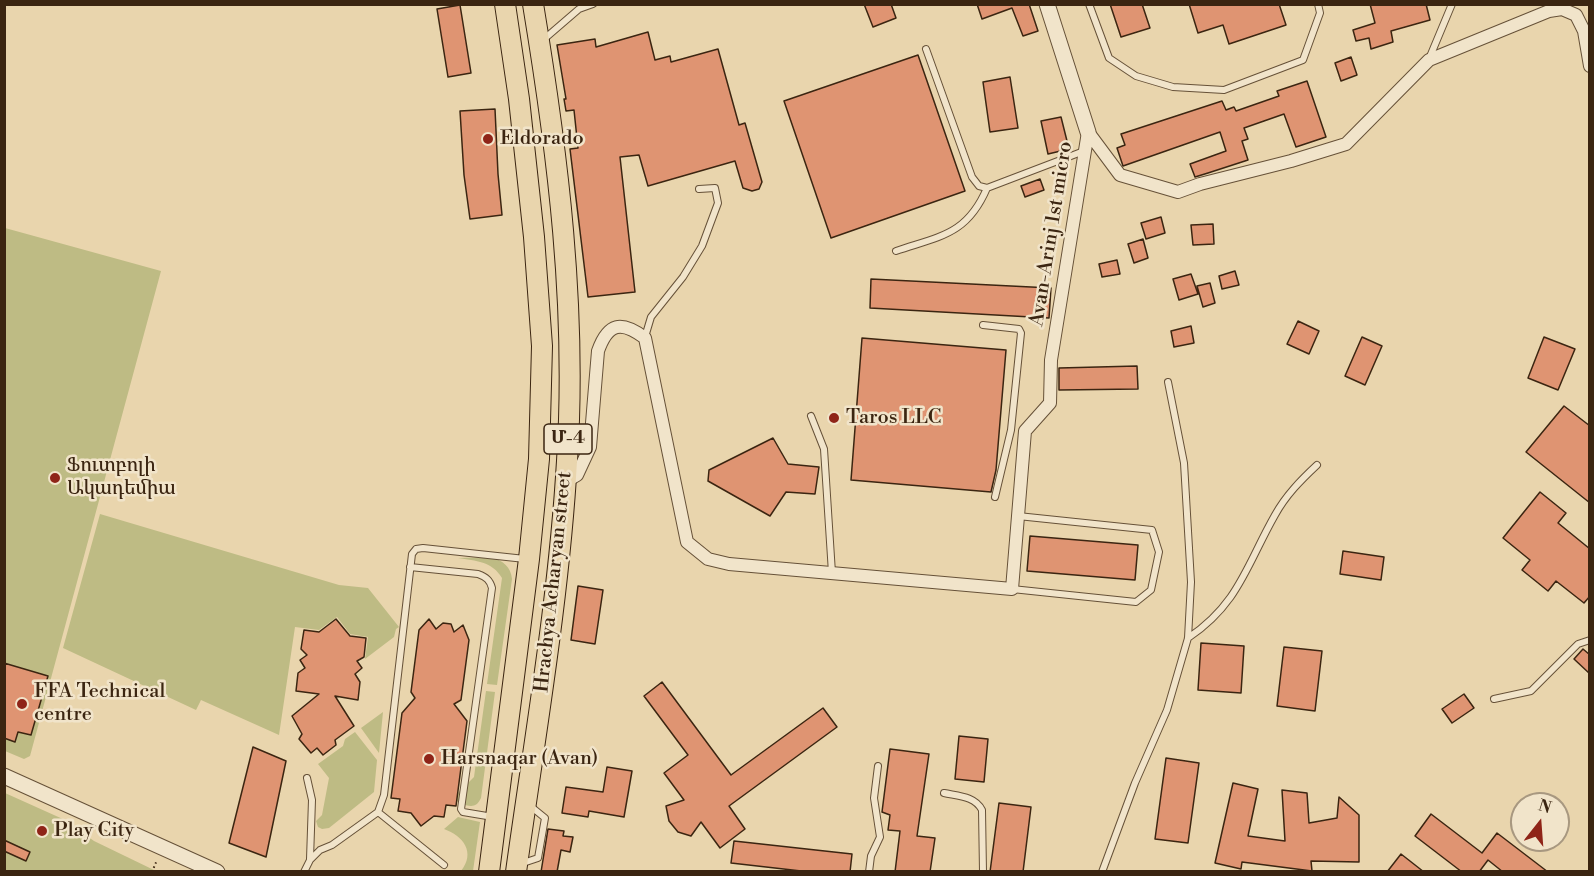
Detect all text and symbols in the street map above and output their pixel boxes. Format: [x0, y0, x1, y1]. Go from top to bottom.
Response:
place label: Eldorado [500, 127, 584, 151]
marker: Eldorado [481, 132, 495, 146]
street label: Avan-Arinj 1st micro [1026, 140, 1078, 328]
place label: Taros LLC [846, 406, 942, 430]
marker: Taros LLC [827, 411, 841, 425]
road number: Մ-4 [544, 424, 592, 454]
place label: Ֆուտբոլի Ակադեմիա [67, 454, 176, 501]
street label: Hrachya Acharyan street [530, 470, 578, 694]
marker: Ֆուտբոլի Ակադեմիա [48, 471, 62, 485]
place label: FFA Technical centre [34, 680, 165, 727]
marker: FFA Technical centre [15, 697, 29, 711]
place label: Harsnaqar (Avan) [441, 747, 598, 771]
marker: Harsnaqar (Avan) [422, 752, 436, 766]
north arrow [1510, 792, 1570, 852]
text: N [1536, 795, 1554, 818]
place label: Play City [54, 819, 134, 843]
marker: Play City [35, 824, 49, 838]

